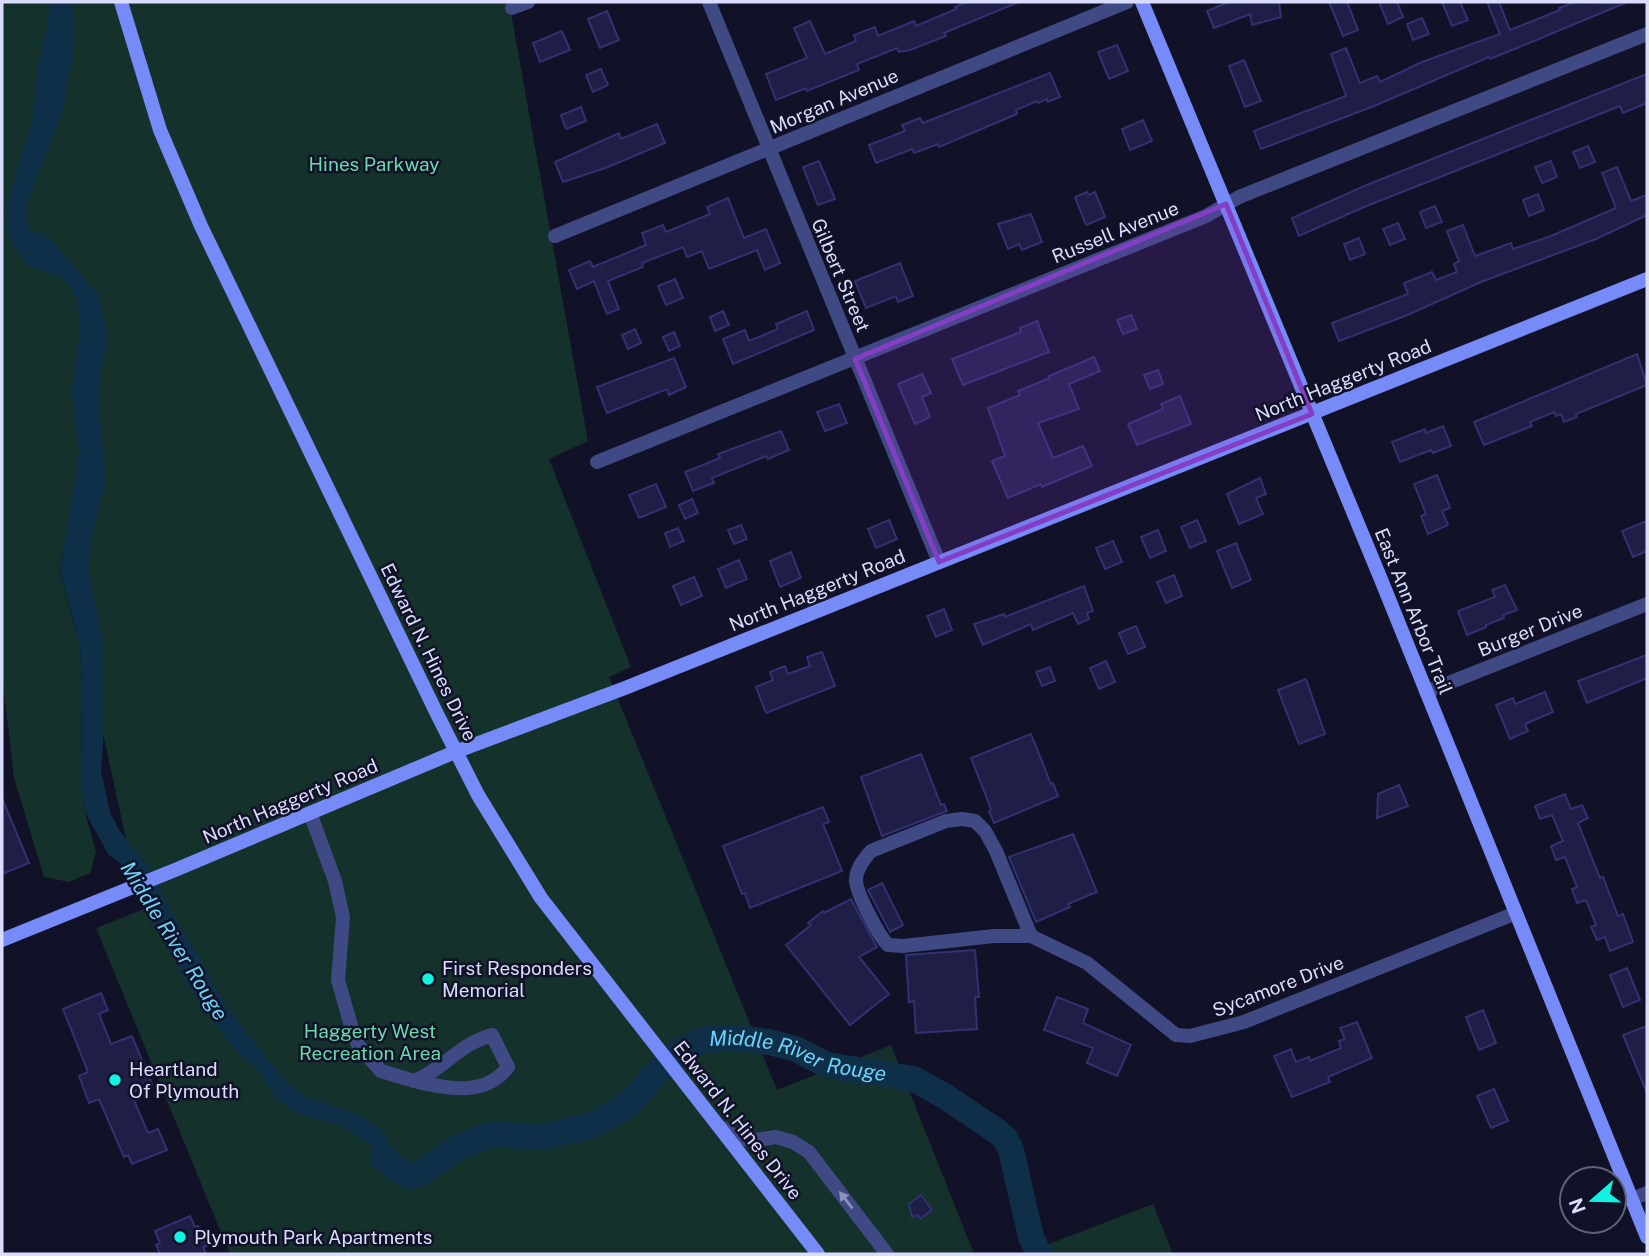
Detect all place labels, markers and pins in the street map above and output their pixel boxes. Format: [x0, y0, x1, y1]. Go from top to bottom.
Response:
place label: First Responders Memorial [442, 957, 592, 1001]
marker: First Responders Memorial [420, 971, 436, 987]
place label: Heartland Of Plymouth [129, 1058, 239, 1102]
marker: Heartland Of Plymouth [107, 1072, 123, 1088]
place label: Plymouth Park Apartments [194, 1226, 432, 1248]
marker: Plymouth Park Apartments [172, 1229, 188, 1245]

